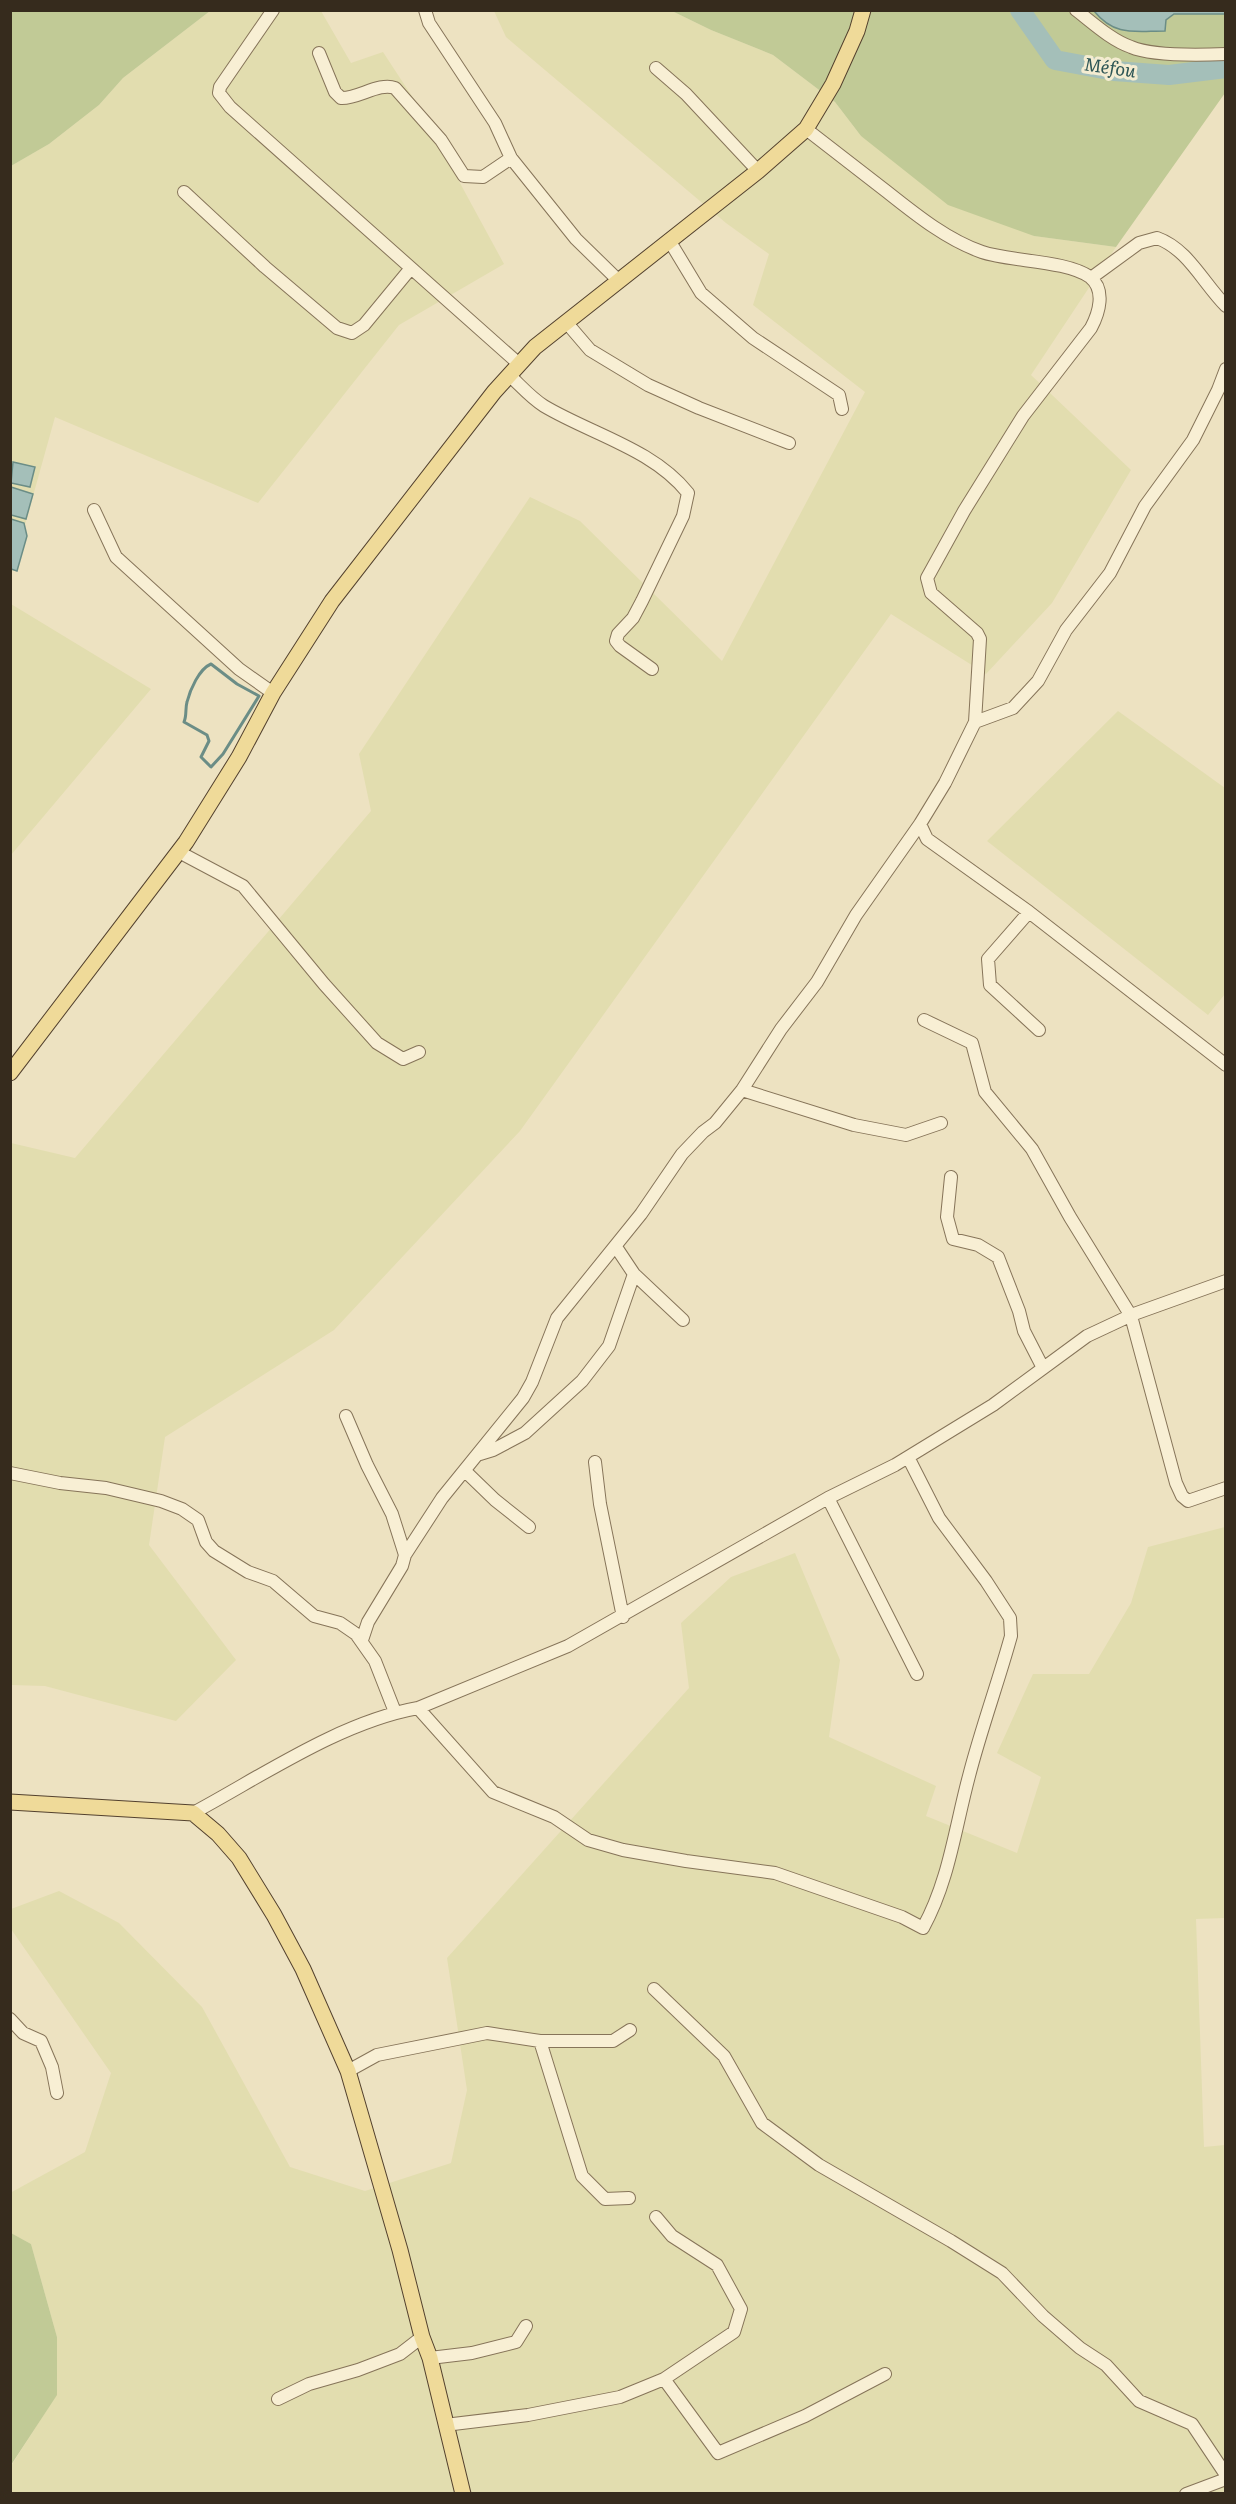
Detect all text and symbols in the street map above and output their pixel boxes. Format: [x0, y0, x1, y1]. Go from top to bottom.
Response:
water label: Méfou [1083, 50, 1138, 84]

